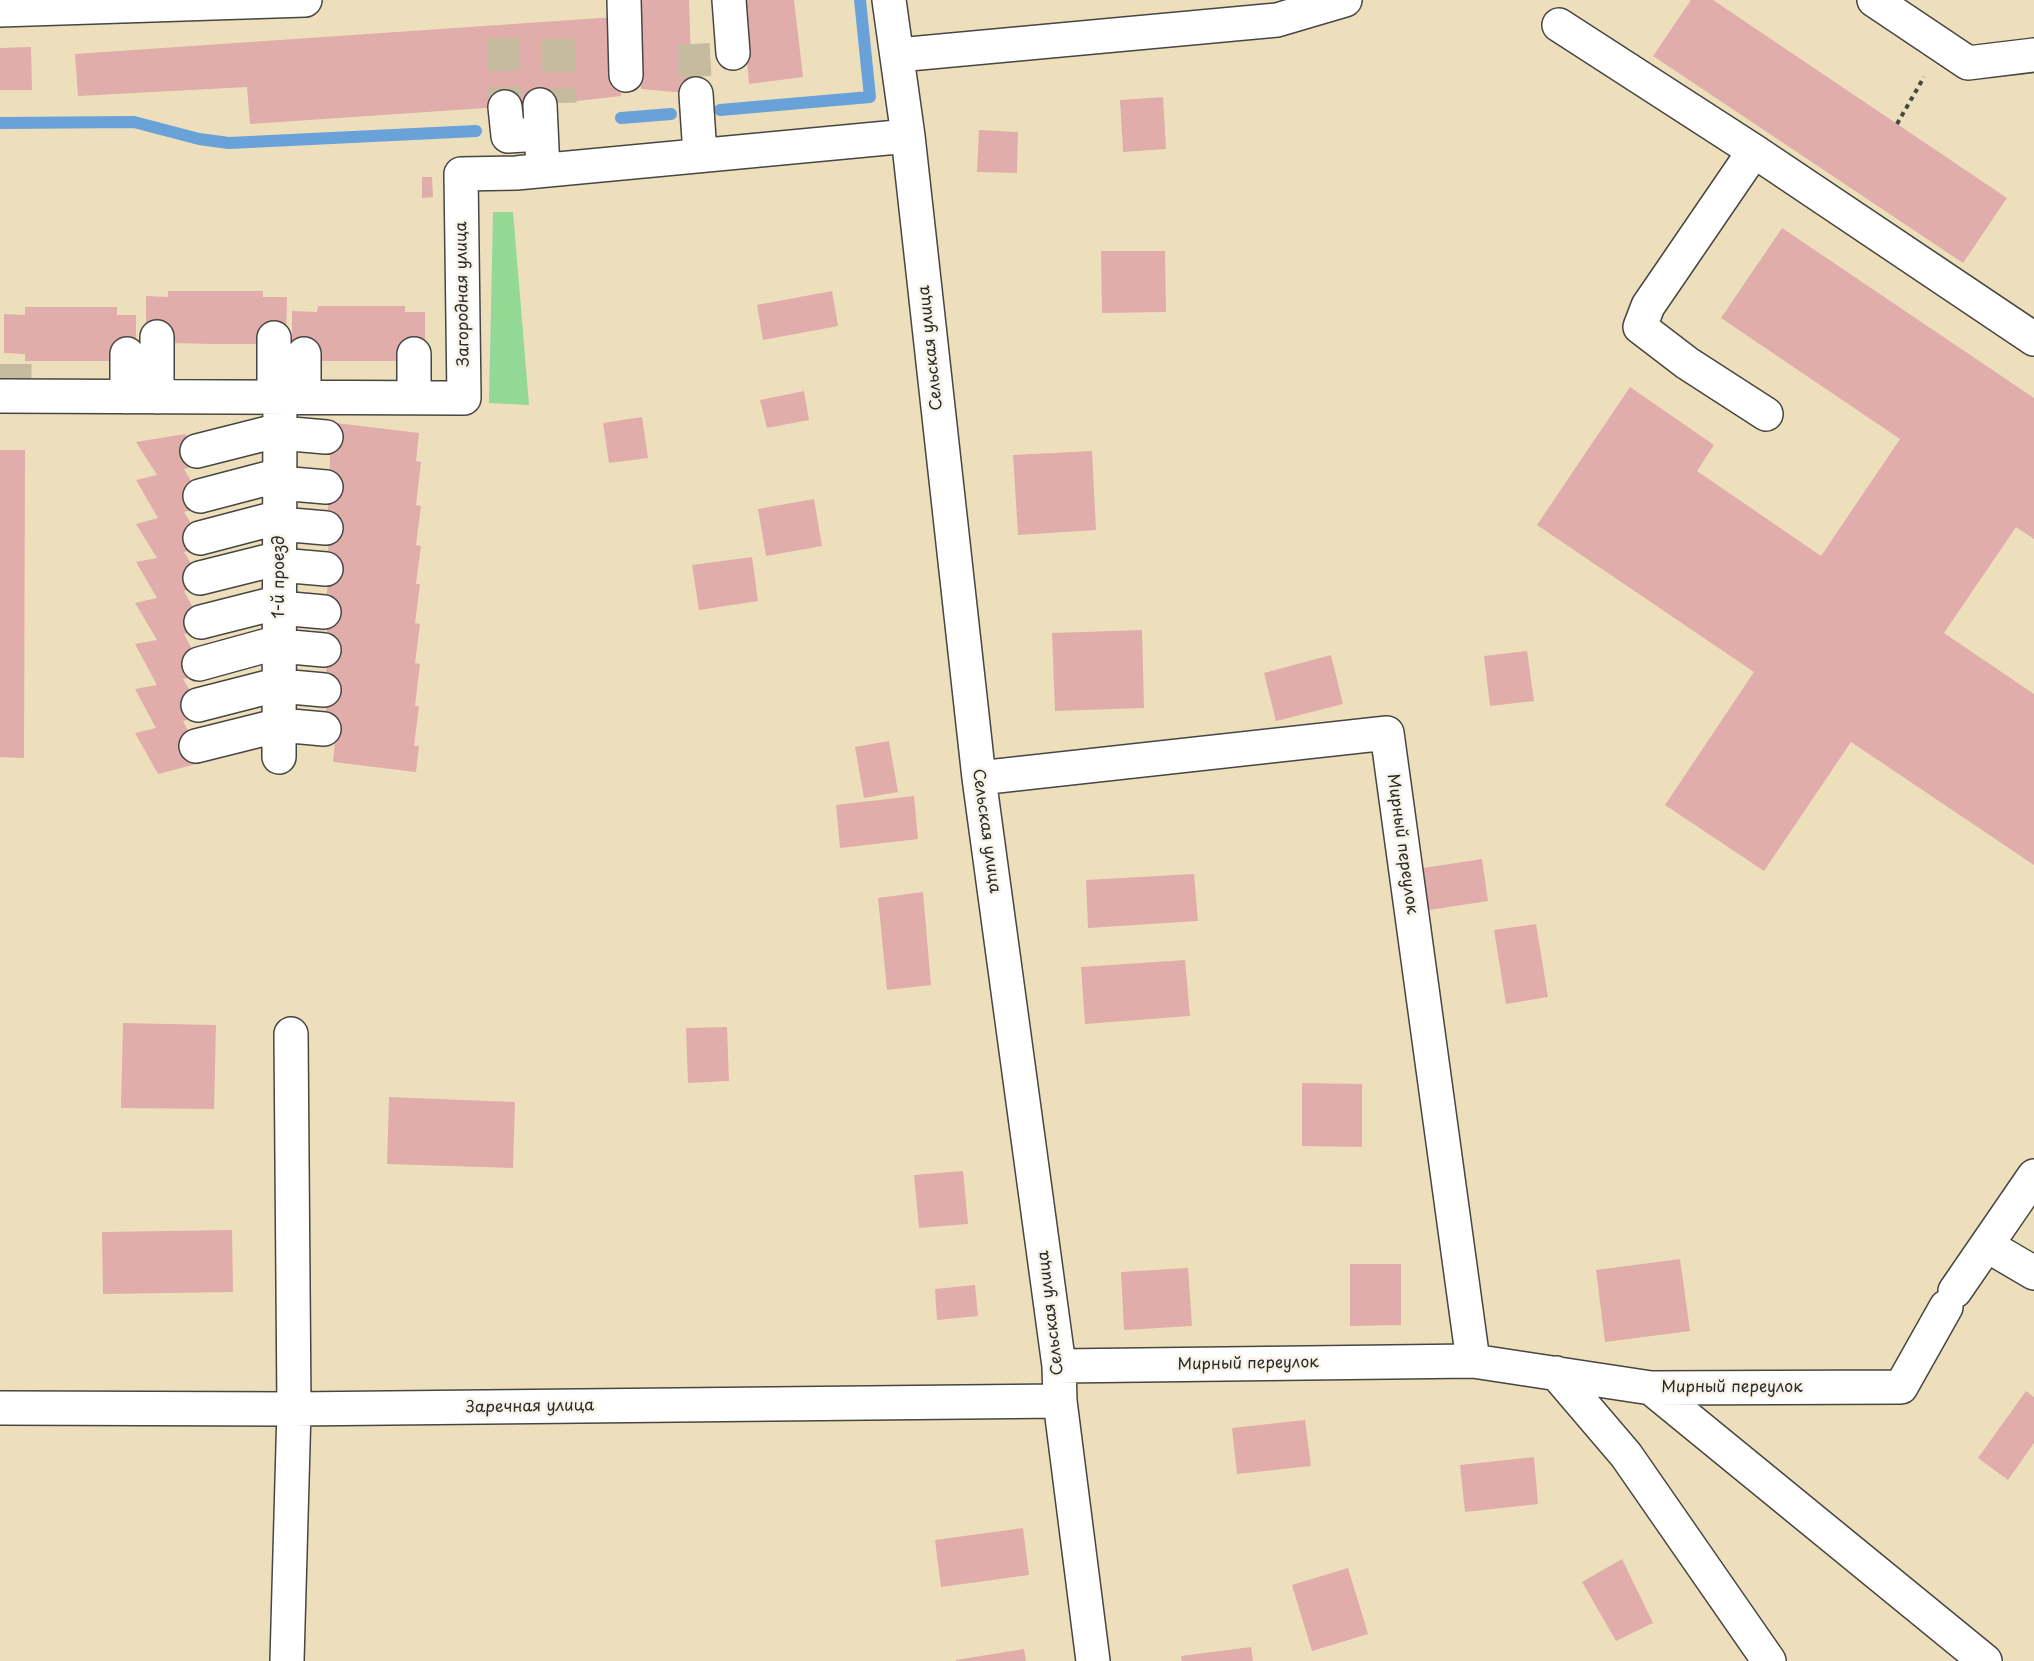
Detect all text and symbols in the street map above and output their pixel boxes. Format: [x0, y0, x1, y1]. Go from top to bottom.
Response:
street label: Загородная улица [452, 221, 474, 367]
street label: Сельская улица [915, 285, 947, 411]
street label: 1-й проезд [270, 535, 290, 619]
street label: Сельская улица [968, 767, 1004, 895]
street label: Мирный переулок [1383, 773, 1421, 915]
street label: Сельская улица [1034, 1250, 1068, 1376]
street label: Мирный переулок [1177, 1353, 1319, 1375]
street label: Мирный переулок [1661, 1378, 1803, 1398]
street label: Заречная улица [466, 1396, 594, 1418]

